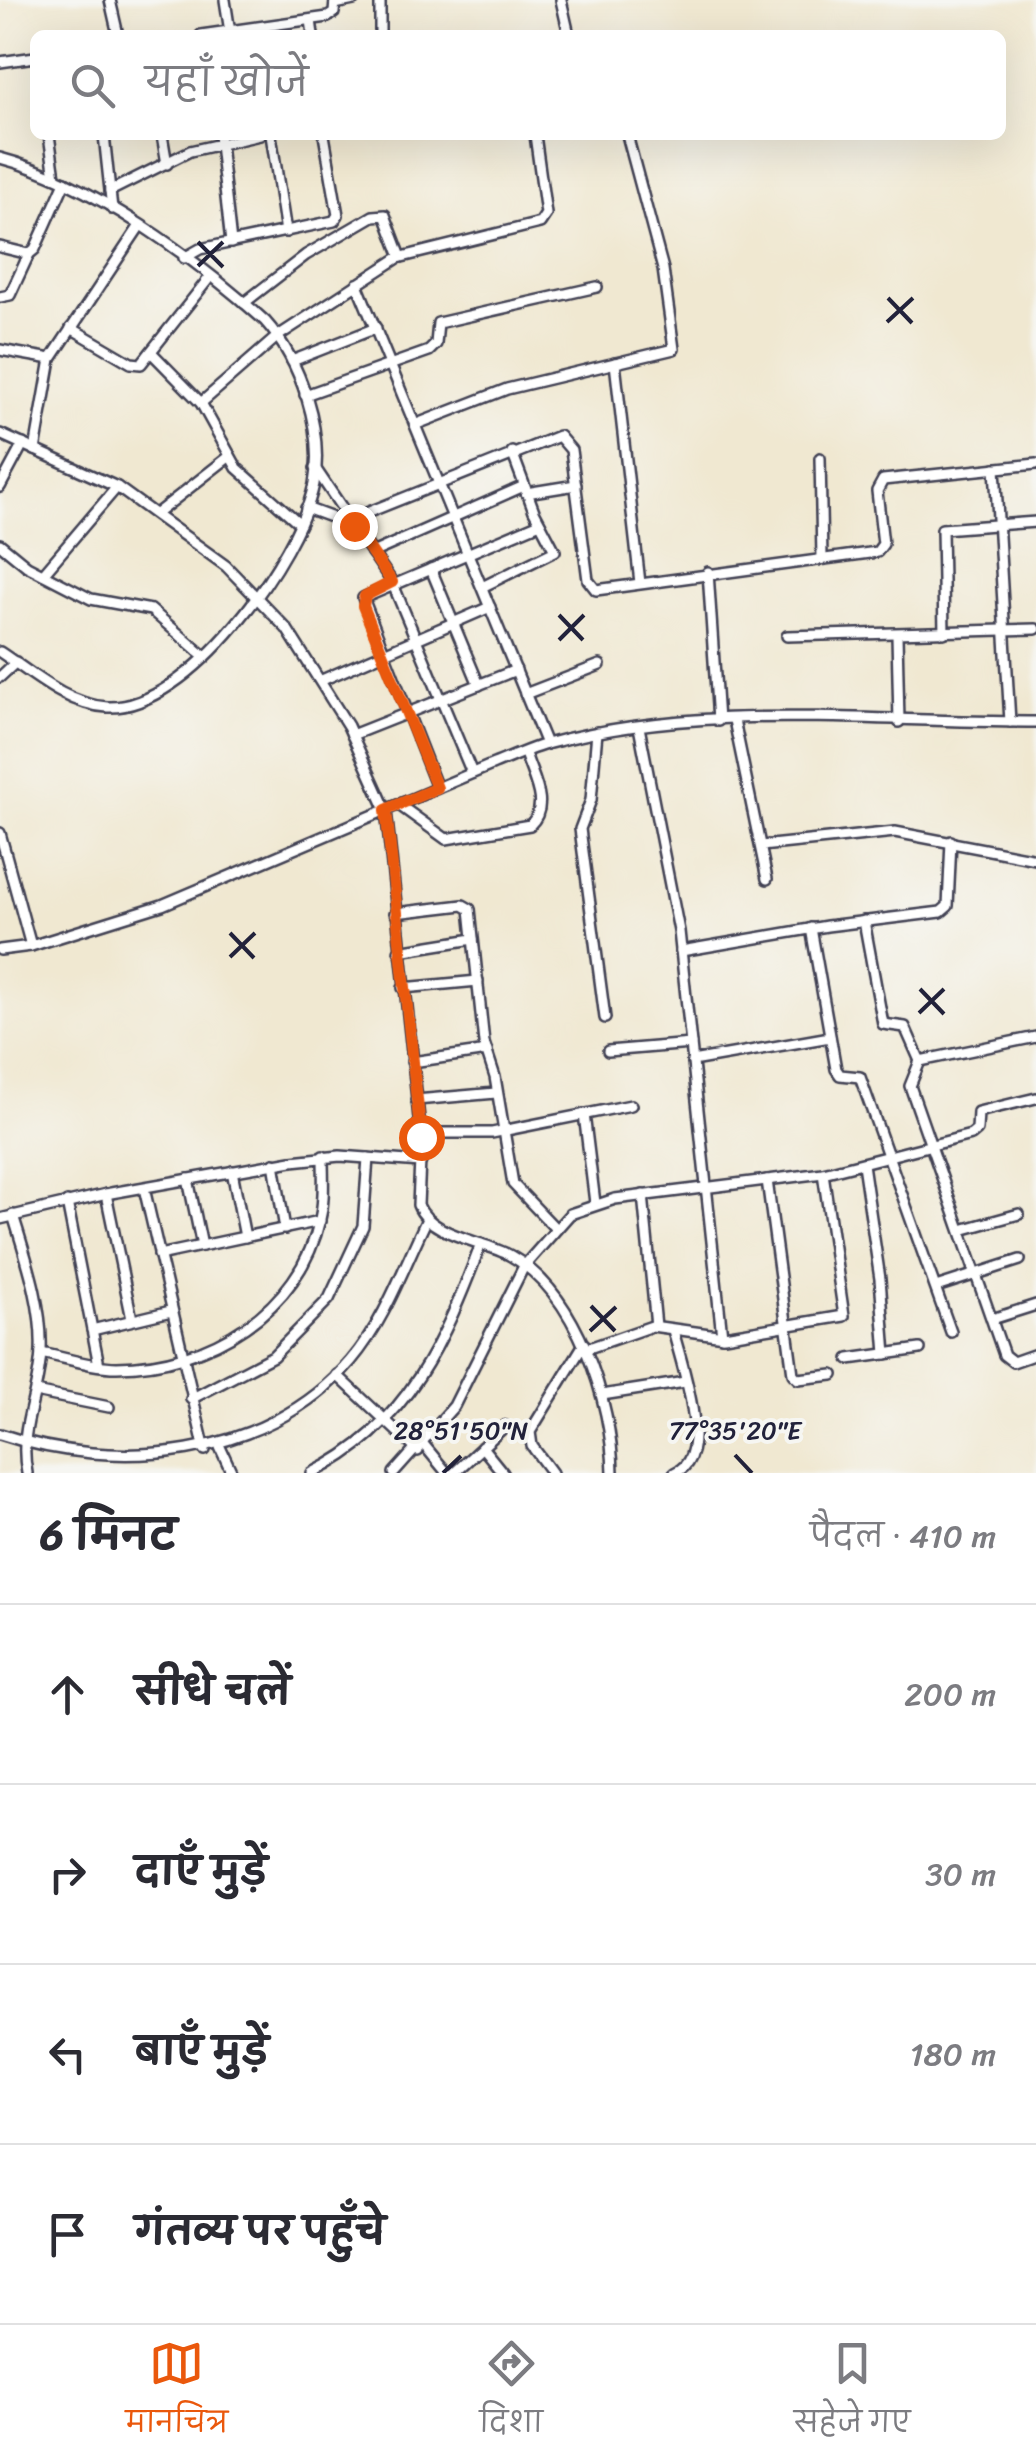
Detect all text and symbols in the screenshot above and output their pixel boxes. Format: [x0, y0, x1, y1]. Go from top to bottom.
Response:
search box [30, 30, 1006, 140]
text: यहाँ खोजें [145, 49, 308, 116]
icon: search [65, 58, 120, 113]
route end [332, 504, 378, 550]
route start [399, 1115, 445, 1161]
text: 28°51'50"N [394, 1408, 529, 1453]
text: 77°35'20"E [669, 1408, 803, 1453]
text: 6 मिनट [40, 1498, 177, 1572]
text: पैदल · 410 m [810, 1508, 996, 1565]
text: सीधे चलें [135, 1658, 291, 1725]
text: 200 m [904, 1666, 996, 1723]
icon: ahead [40, 1667, 95, 1722]
text: दाएँ मुड़ें [135, 1838, 267, 1905]
text: 30 m [925, 1846, 996, 1903]
icon: right [40, 1847, 95, 1902]
text: बाएँ मुड़ें [135, 2018, 269, 2085]
text: 180 m [910, 2026, 996, 2083]
icon: left [40, 2027, 95, 2082]
text: गंतव्य पर पहुँचे [135, 2198, 386, 2265]
icon: arrive [40, 2207, 95, 2262]
tab: मानचित्र [126, 2336, 228, 2453]
tab: दिशा [479, 2336, 543, 2453]
tab: सहेजे गए [794, 2336, 910, 2453]

